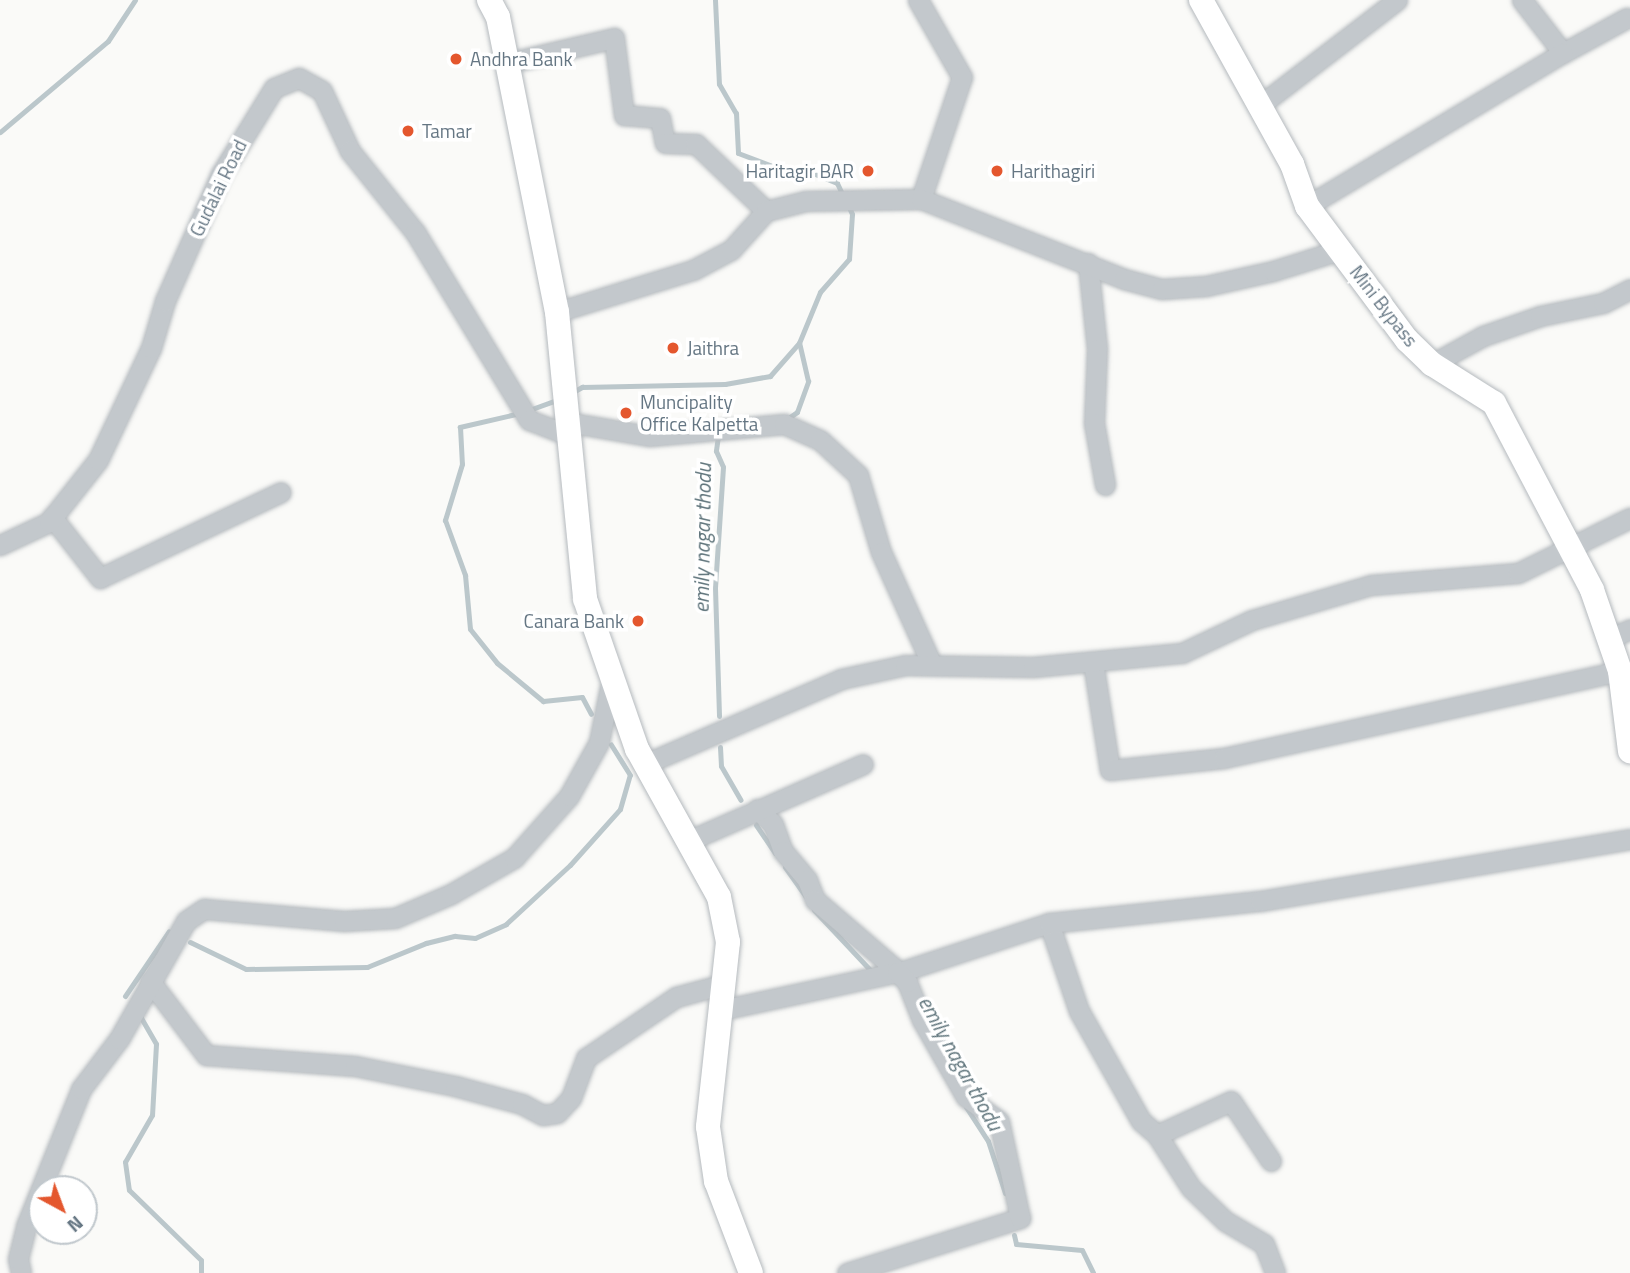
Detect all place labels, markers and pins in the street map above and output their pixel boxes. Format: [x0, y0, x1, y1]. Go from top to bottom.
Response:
place label: Andhra Bank [470, 48, 573, 70]
marker: Andhra Bank [448, 51, 464, 67]
place label: Tamar [422, 120, 472, 142]
marker: Tamar [400, 123, 416, 139]
place label: Haritagir BAR [746, 160, 854, 182]
place label: Harithagiri [1011, 160, 1095, 182]
marker: Haritagir BAR [860, 163, 876, 179]
marker: Harithagiri [989, 163, 1005, 179]
place label: Jaithra [687, 337, 739, 359]
marker: Jaithra [665, 340, 681, 356]
place label: Muncipality Office Kalpetta [640, 391, 758, 435]
marker: Muncipality Office Kalpetta [618, 405, 634, 421]
place label: Canara Bank [524, 610, 624, 632]
marker: Canara Bank [630, 613, 646, 629]

